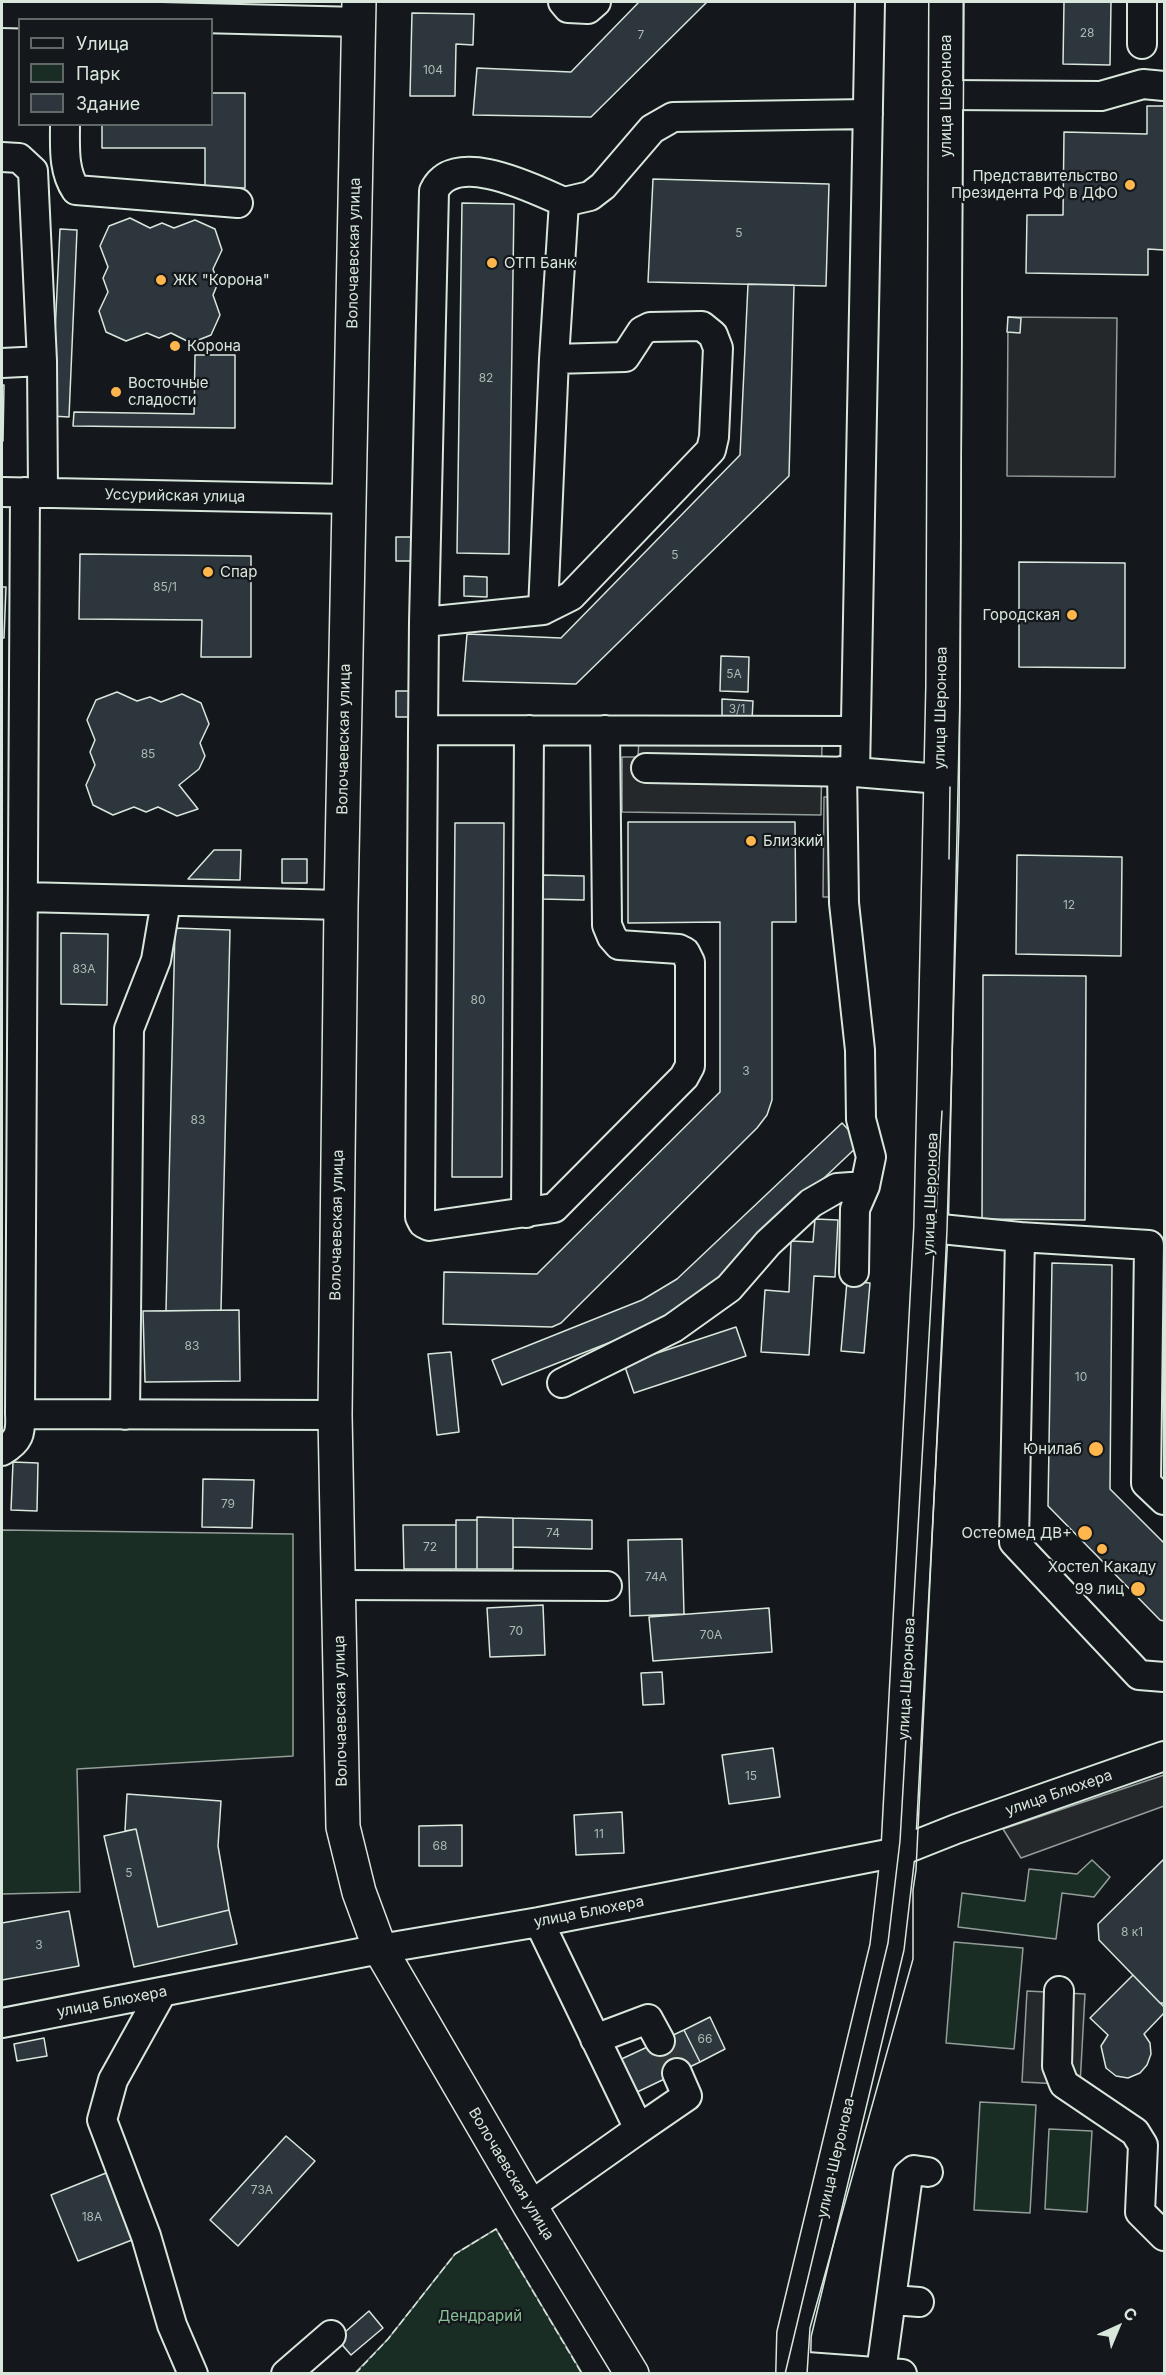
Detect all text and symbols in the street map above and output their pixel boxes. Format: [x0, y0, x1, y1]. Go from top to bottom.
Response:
legend [18, 18, 213, 126]
house number: 28 [1080, 26, 1094, 40]
house number: 7 [638, 28, 644, 42]
text: Улица [76, 33, 129, 54]
street label: улица Шеронова [937, 35, 955, 157]
text: Парк [76, 63, 120, 84]
house number: 104 [423, 63, 443, 77]
text: Здание [76, 93, 140, 114]
place label: Представительство Президента РФ в ДФО [951, 167, 1118, 202]
street label: Волочаевская улица [344, 177, 364, 329]
marker: Представительство Президента РФ в ДФО [1123, 178, 1137, 192]
house number: 5 [735, 226, 743, 240]
place label: ОТП Банк [504, 254, 575, 272]
marker: ОТП Банк [485, 256, 499, 270]
place label: ЖК "Корона" [173, 271, 270, 289]
marker: ЖК "Корона" [154, 273, 168, 287]
place label: Корона [187, 337, 241, 355]
marker: Корона [168, 339, 182, 353]
house number: 82 [479, 371, 493, 385]
place label: Восточные сладости [128, 374, 209, 409]
marker: Восточные сладости [109, 385, 123, 399]
street label: Уссурийская улица [104, 486, 246, 506]
house number: 5 [671, 548, 679, 562]
place label: Спар [220, 563, 257, 581]
marker: Спар [201, 565, 215, 579]
house number: 85/1 [153, 580, 177, 594]
place label: Городская [982, 606, 1060, 624]
marker: Городская [1065, 608, 1079, 622]
street label: улица Шеронова [931, 646, 951, 770]
street label: Волочаевская улица [334, 663, 354, 815]
house number: 5А [726, 667, 742, 681]
house number: 3/1 [729, 702, 745, 716]
house number: 85 [141, 747, 155, 761]
place label: Близкий [763, 832, 823, 850]
marker: Близкий [744, 834, 758, 848]
house number: 12 [1063, 898, 1075, 912]
house number: 83А [72, 962, 96, 976]
house number: 80 [471, 993, 485, 1007]
house number: 3 [742, 1064, 750, 1078]
house number: 83 [191, 1113, 205, 1127]
street label: улица Шеронова [920, 1132, 942, 1256]
street label: Волочаевская улица [327, 1149, 347, 1301]
house number: 83 [185, 1339, 199, 1353]
house number: 10 [1075, 1370, 1087, 1384]
place label: Юнилаб [1023, 1440, 1082, 1458]
marker: Юнилаб [1087, 1440, 1105, 1458]
house number: 79 [221, 1497, 235, 1511]
place label: Остеомед ДВ+ [962, 1524, 1072, 1542]
marker: Остеомед ДВ+ [1076, 1524, 1094, 1542]
house number: 74 [546, 1526, 560, 1540]
house number: 72 [423, 1540, 437, 1554]
marker: Хостел Какаду [1095, 1542, 1109, 1556]
place label: Хостел Какаду [1048, 1558, 1156, 1576]
house number: 74А [645, 1570, 667, 1584]
place label: 99 лиц [1075, 1580, 1124, 1598]
marker: 99 лиц [1129, 1580, 1147, 1598]
street label: улица Шеронова [895, 1617, 919, 1741]
house number: 70 [509, 1624, 523, 1638]
house number: 70А [700, 1628, 722, 1642]
street label: Волочаевская улица [331, 1635, 351, 1787]
street label: улица Блюхера [1003, 1766, 1115, 1820]
house number: 15 [745, 1769, 757, 1783]
house number: 11 [594, 1827, 604, 1841]
house number: 68 [433, 1839, 447, 1853]
house number: 5 [125, 1866, 133, 1880]
street label: улица Блюхера [532, 1892, 646, 1932]
house number: 8 к1 [1121, 1925, 1143, 1939]
house number: 3 [35, 1938, 43, 1952]
street label: улица Блюхера [55, 1982, 169, 2022]
house number: 66 [698, 2032, 712, 2046]
street label: улица Шеронова [813, 2096, 859, 2220]
street label: Волочаевская улица [464, 2105, 558, 2243]
house number: 73А [251, 2183, 273, 2197]
house number: 18А [82, 2210, 102, 2224]
north arrow [1088, 2297, 1148, 2357]
text: С [1119, 2303, 1142, 2325]
park label: Дендрарий [438, 2307, 522, 2325]

